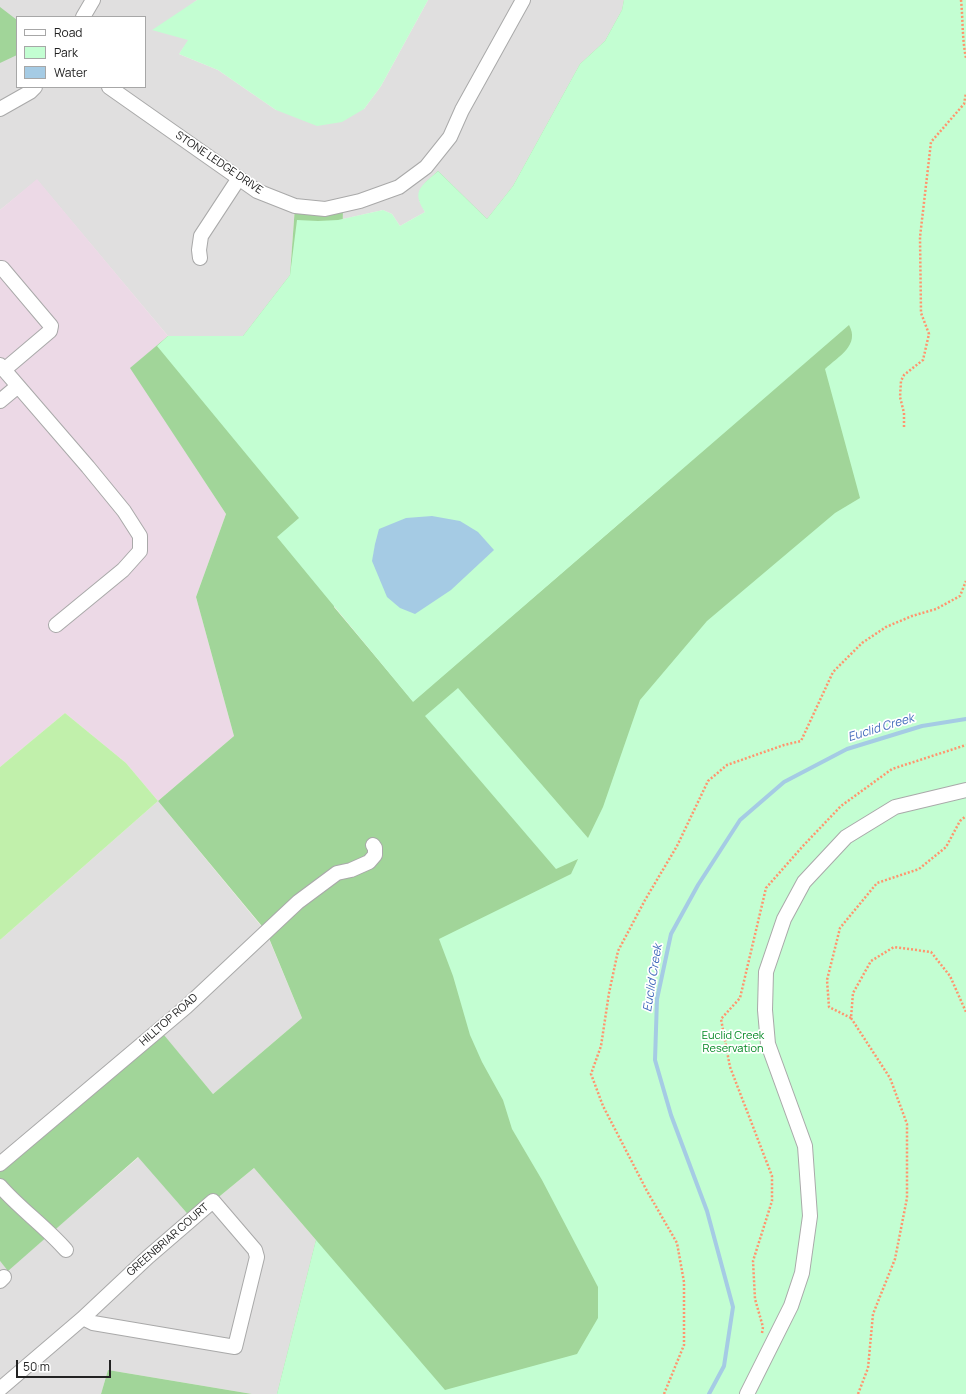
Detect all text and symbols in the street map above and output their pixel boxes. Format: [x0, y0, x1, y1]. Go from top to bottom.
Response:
legend [16, 16, 146, 88]
text: Road [54, 24, 82, 41]
text: Park [54, 44, 78, 61]
text: Water [54, 64, 87, 81]
street label: STONE LEDGE DRIVE [173, 129, 265, 197]
water label: Euclid Creek [846, 711, 916, 745]
water label: Euclid Creek [641, 943, 665, 1013]
street label: HILLTOP ROAD [137, 991, 201, 1049]
park label: Euclid Creek Reservation [702, 1029, 764, 1055]
street label: GREENBRIAR COURT [124, 1201, 212, 1279]
scale bar [18, 1352, 113, 1378]
text: 50 m [23, 1358, 50, 1375]

